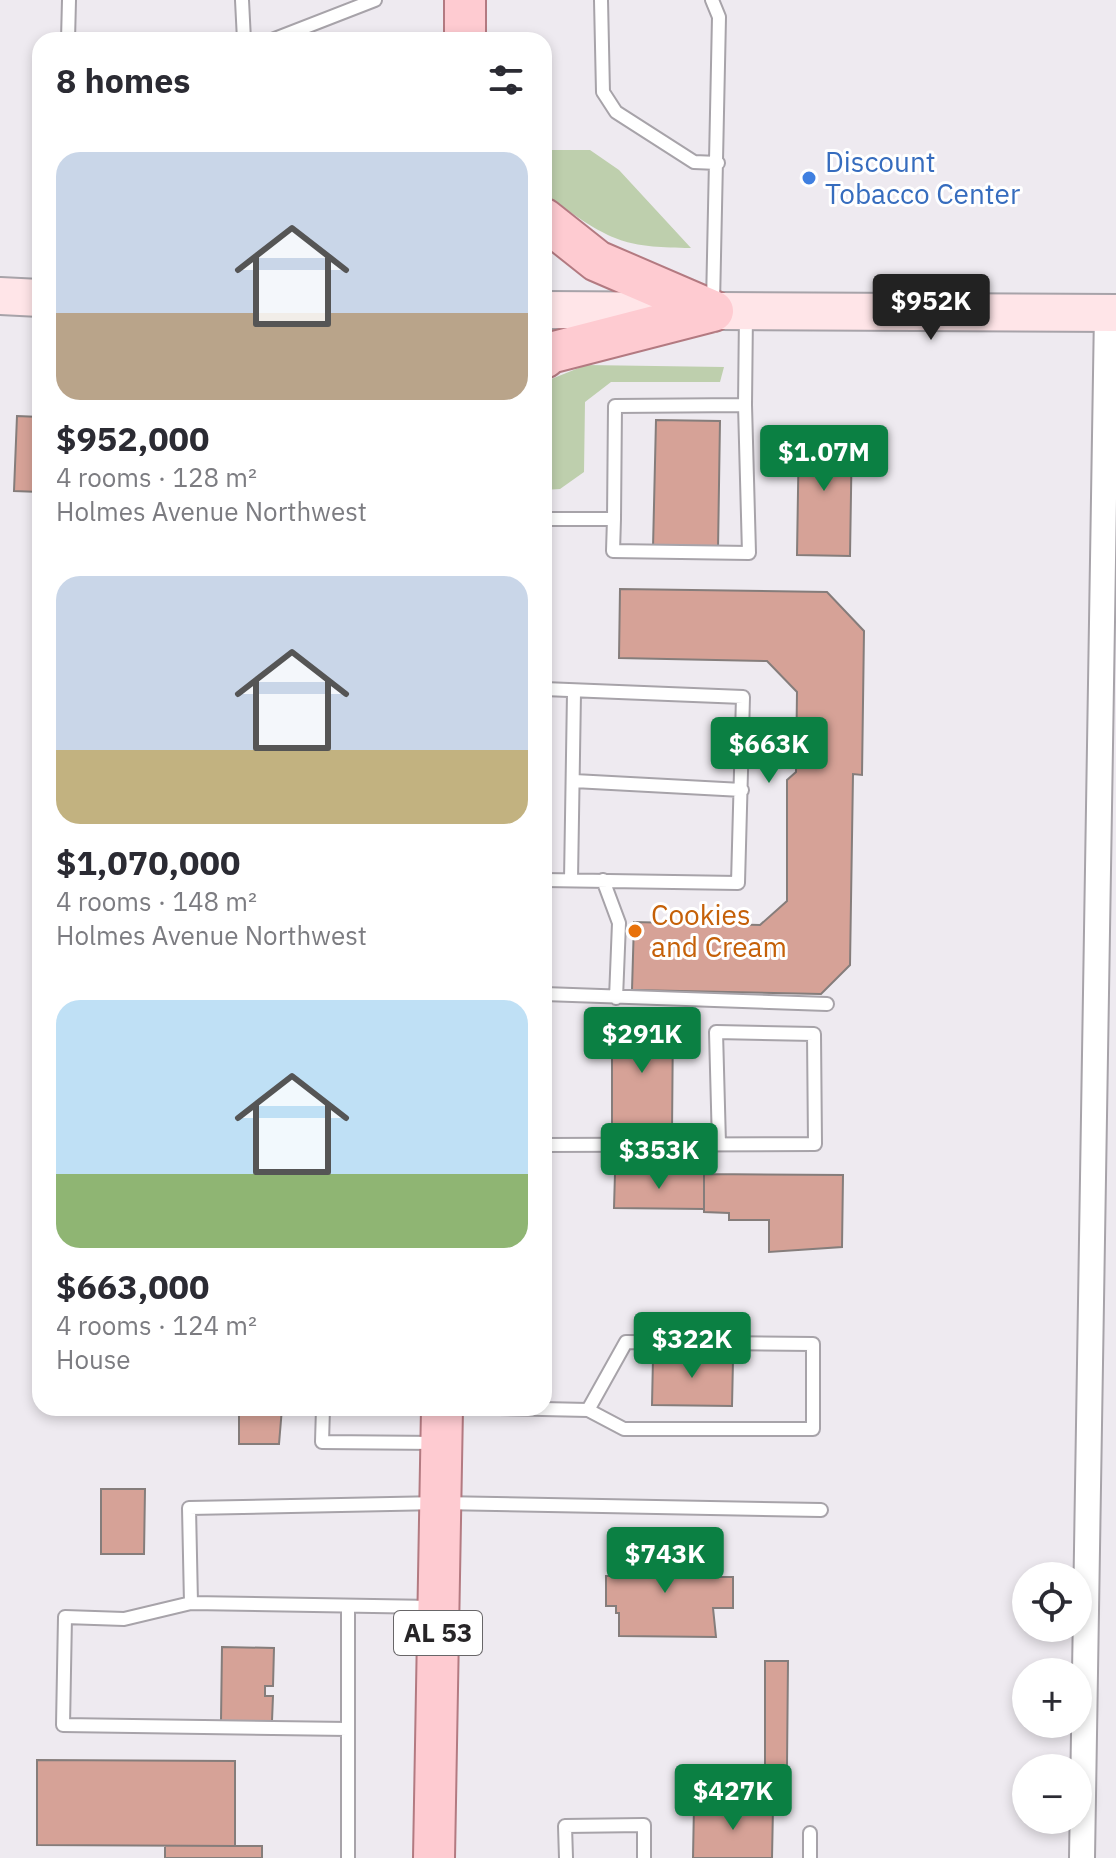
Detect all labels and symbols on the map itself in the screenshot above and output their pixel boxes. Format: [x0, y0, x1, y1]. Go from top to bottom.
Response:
place label: Discount Tobacco Center [825, 143, 1020, 212]
marker: Discount Tobacco Center [800, 169, 818, 187]
pin: $952K [875, 274, 987, 342]
pin: $1.07M [759, 425, 889, 493]
pin: $663K [713, 717, 825, 785]
place label: Cookies and Cream [651, 896, 787, 965]
marker: Cookies and Cream [626, 922, 644, 940]
pin: $291K [586, 1007, 698, 1075]
pin: $353K [603, 1123, 715, 1191]
pin: $322K [636, 1312, 748, 1380]
pin: $743K [609, 1527, 721, 1595]
road number: AL 53 [394, 1611, 482, 1655]
pin: $427K [677, 1764, 789, 1832]

